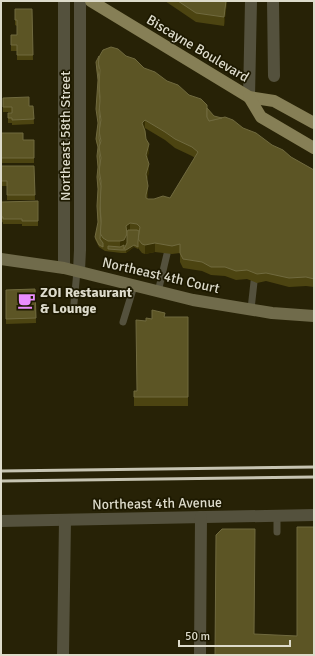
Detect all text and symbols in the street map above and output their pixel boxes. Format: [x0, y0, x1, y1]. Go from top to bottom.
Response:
street label: Biscayne Boulevard [144, 11, 252, 86]
street label: Northeast 58th Street [57, 71, 74, 201]
street label: Northeast 4th Court [101, 254, 221, 297]
place label: ZOI Restaurant & Lounge [40, 284, 133, 317]
cafe icon: ZOI Restaurant & Lounge [17, 290, 37, 310]
street label: Northeast 4th Avenue [92, 494, 222, 513]
scale bar [179, 622, 290, 648]
text: 50 m [185, 629, 210, 644]

